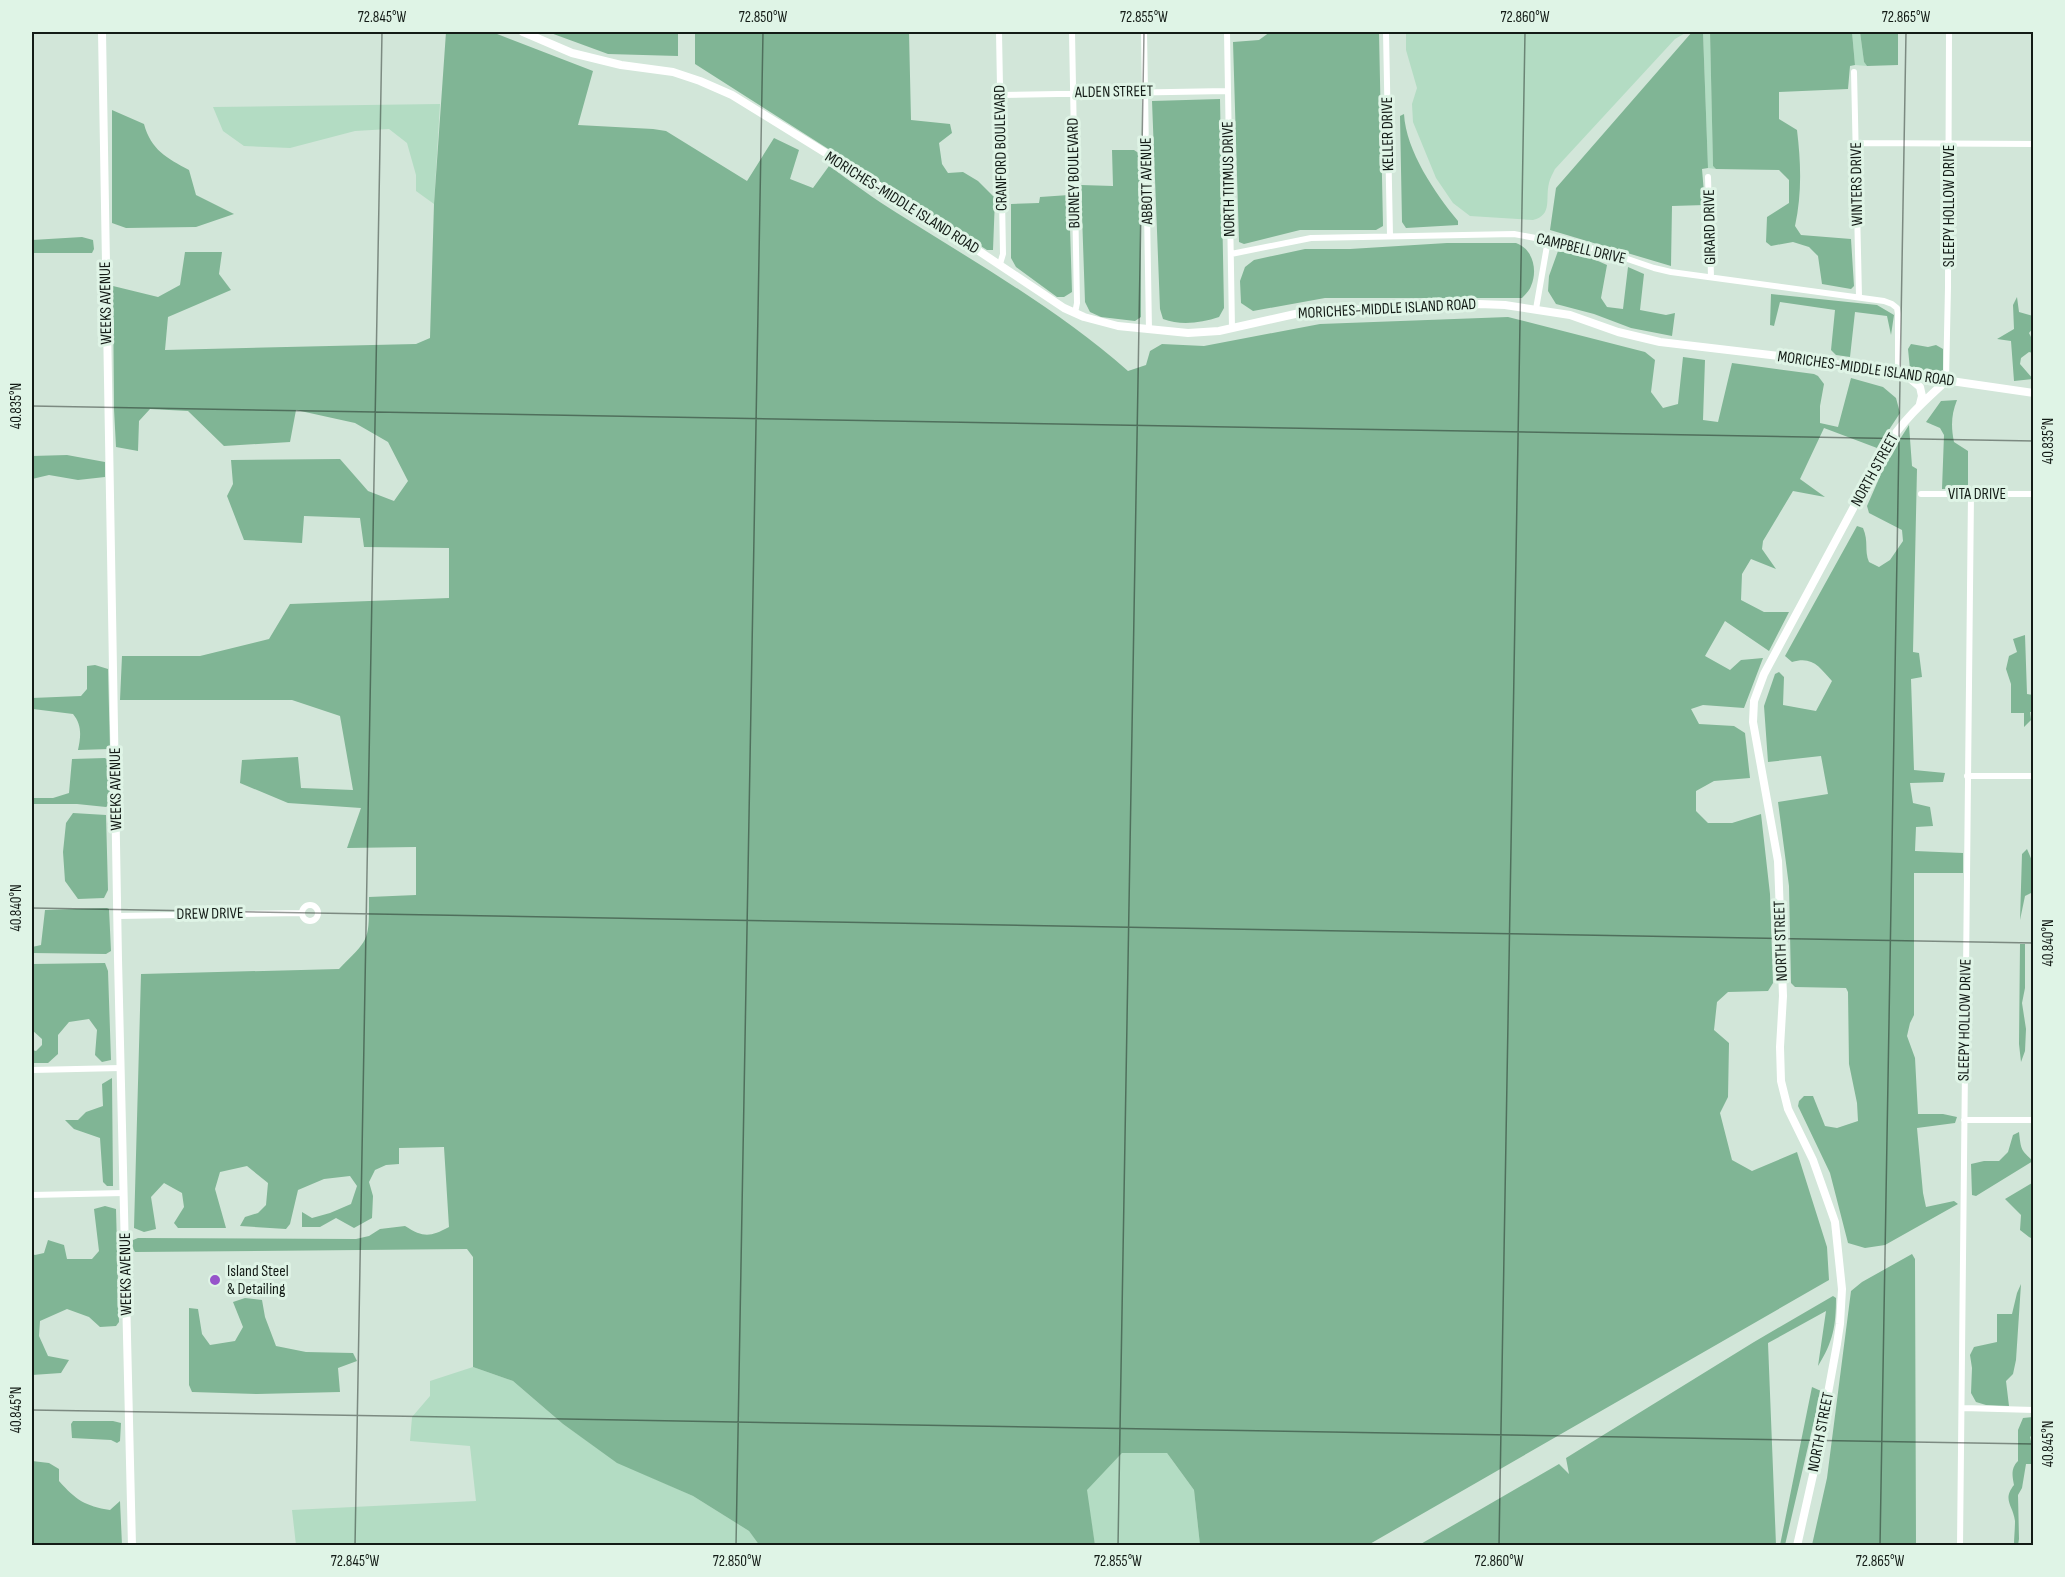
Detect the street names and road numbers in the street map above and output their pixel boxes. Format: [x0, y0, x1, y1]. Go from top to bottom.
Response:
street label: ALDEN STREET [1074, 82, 1154, 102]
street label: CRANFORD BOULEVARD [990, 85, 1012, 211]
street label: KELLER DRIVE [1378, 97, 1398, 171]
street label: BURNEY BOULEVARD [1064, 117, 1084, 229]
street label: NORTH TITMUS DRIVE [1218, 121, 1240, 237]
street label: ABBOTT AVENUE [1137, 137, 1157, 226]
street label: WINTERS DRIVE [1847, 142, 1867, 226]
street label: SLEEPY HOLLOW DRIVE [1940, 145, 1959, 267]
street label: MORICHES-MIDDLE ISLAND ROAD [821, 148, 983, 258]
street label: GIRARD DRIVE [1700, 189, 1720, 265]
street label: CAMPBELL DRIVE [1534, 229, 1628, 269]
street label: WEEKS AVENUE [96, 261, 116, 345]
street label: MORICHES-MIDDLE ISLAND ROAD [1297, 295, 1477, 323]
street label: MORICHES-MIDDLE ISLAND ROAD [1776, 347, 1956, 391]
street label: NORTH STREET [1847, 430, 1903, 510]
street label: VITA DRIVE [1948, 485, 2006, 504]
street label: WEEKS AVENUE [106, 747, 126, 831]
street label: NORTH STREET [1770, 900, 1792, 982]
street label: DREW DRIVE [176, 904, 244, 924]
street label: SLEEPY HOLLOW DRIVE [1954, 959, 1976, 1081]
street label: WEEKS AVENUE [116, 1232, 136, 1316]
street label: NORTH STREET [1804, 1390, 1838, 1473]

